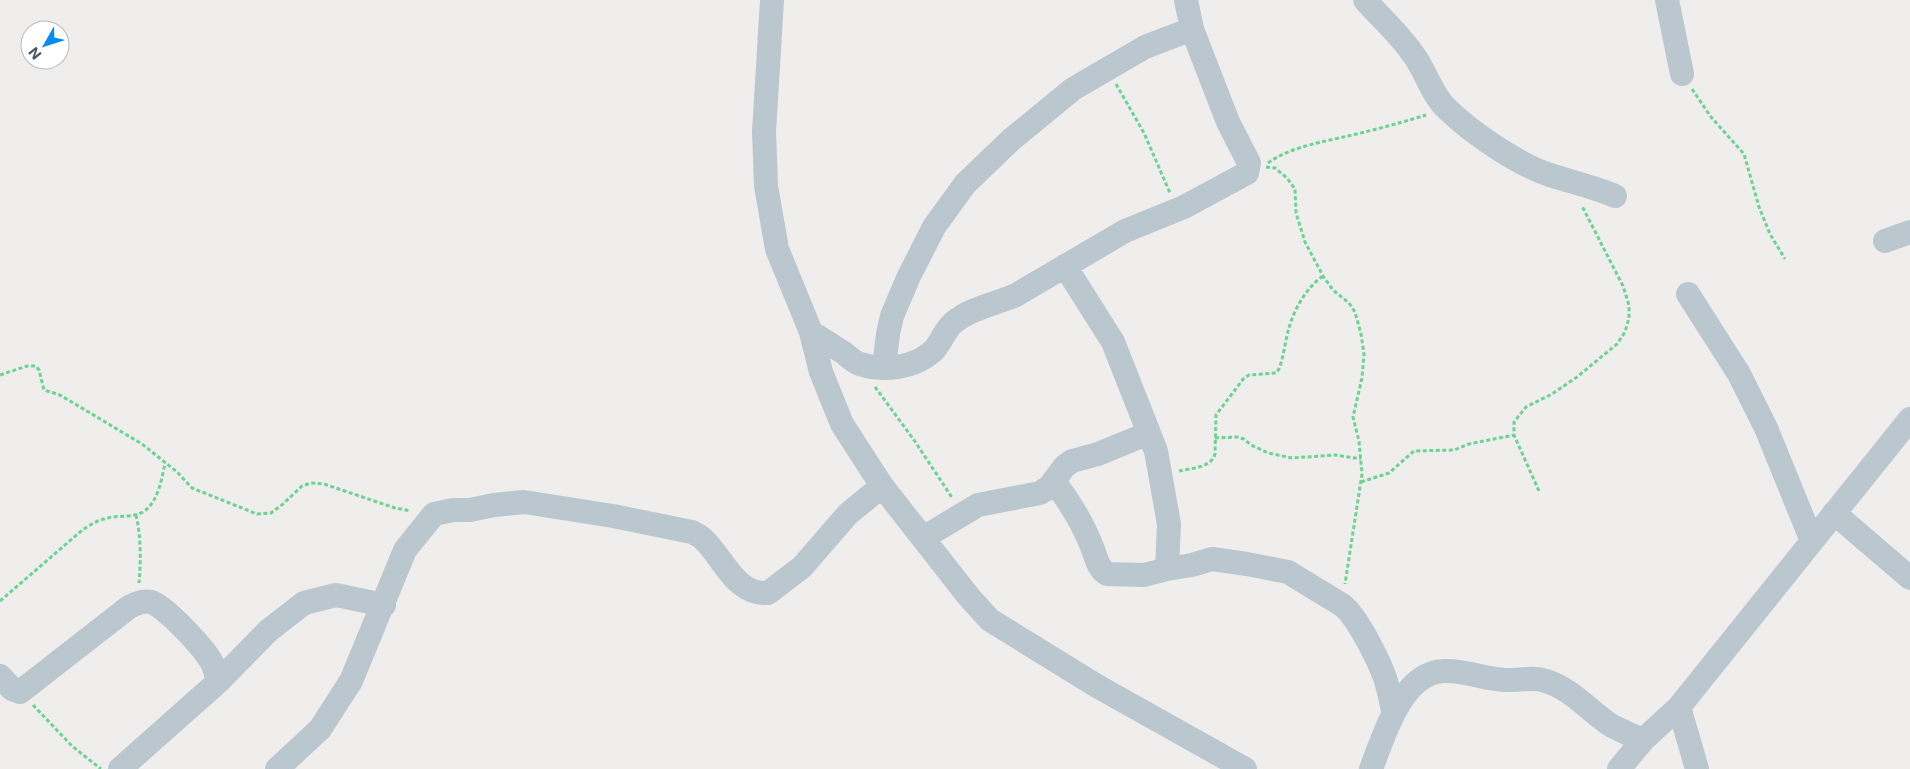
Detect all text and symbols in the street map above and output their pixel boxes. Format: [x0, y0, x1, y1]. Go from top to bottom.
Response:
north arrow [20, 20, 70, 70]
text: N [25, 44, 44, 63]

